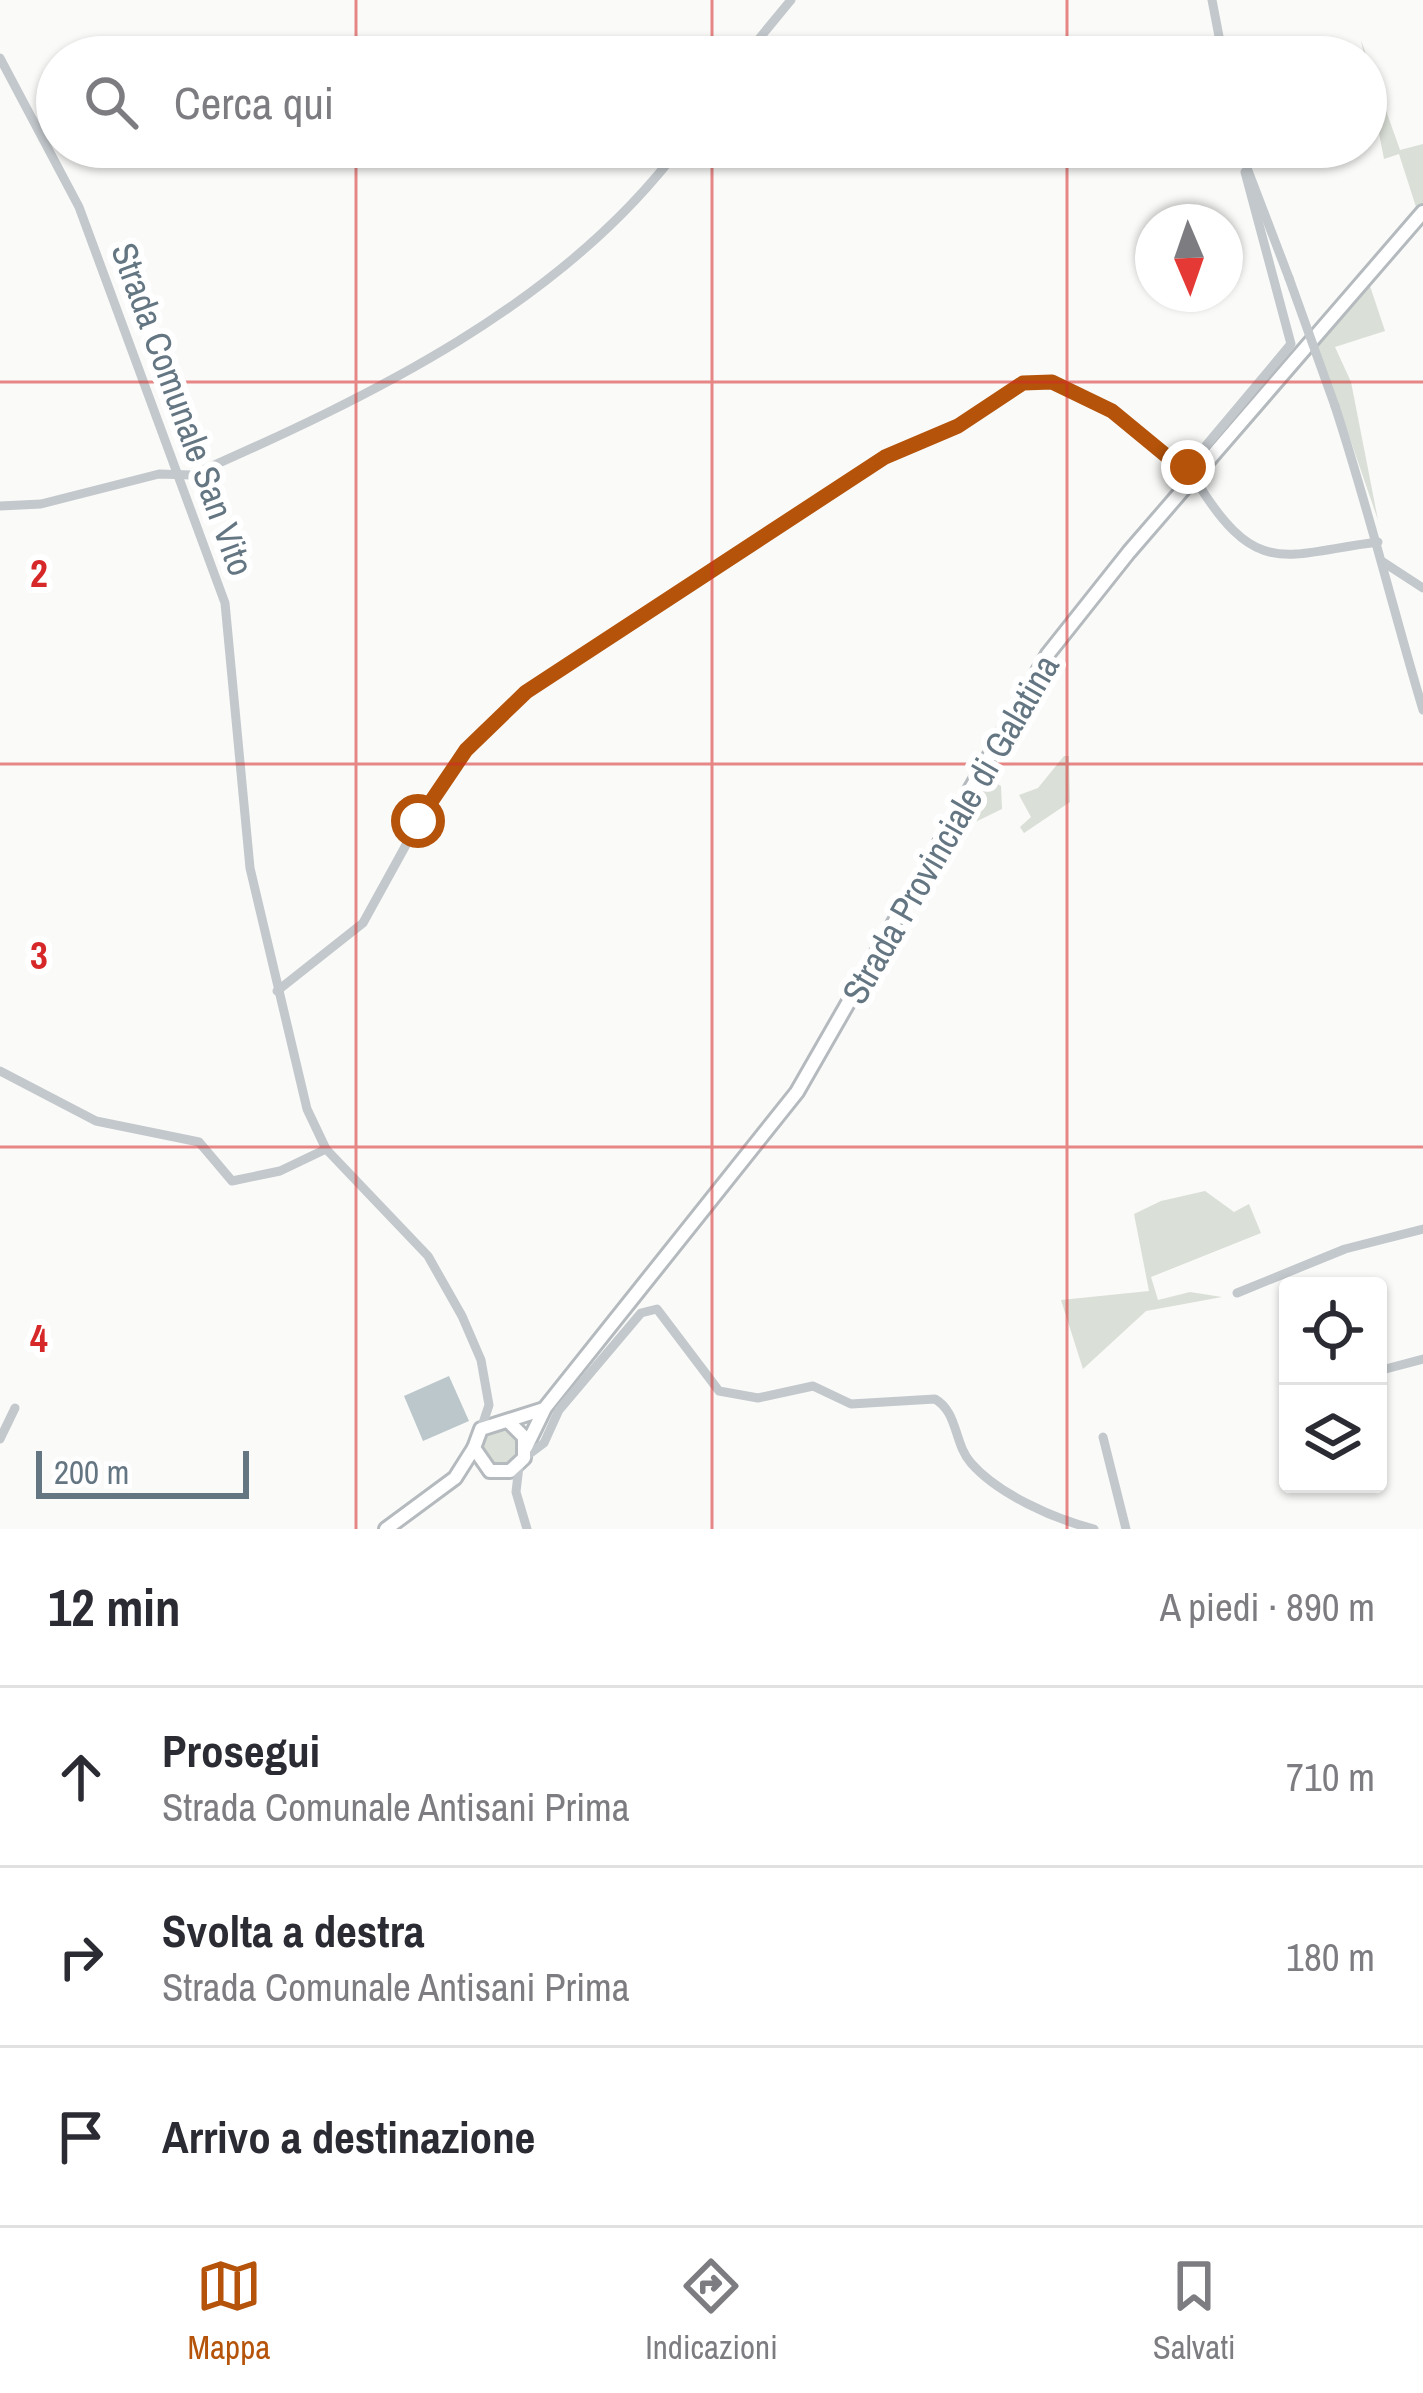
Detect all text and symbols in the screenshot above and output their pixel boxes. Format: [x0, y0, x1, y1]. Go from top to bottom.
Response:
search box [36, 36, 1387, 168]
icon: search [78, 69, 144, 135]
text: Cerca qui [174, 72, 334, 133]
north arrow [1135, 204, 1243, 312]
street label: Strada Comunale San Vito [100, 236, 266, 582]
route end [1161, 440, 1215, 494]
text: 2 [30, 547, 48, 599]
street label: Strada Provinciale di Galatina [830, 646, 1070, 1012]
route start [391, 794, 445, 848]
text: 3 [30, 929, 48, 981]
map controls [1279, 1277, 1387, 1493]
button: locate [1279, 1277, 1387, 1385]
text: 4 [30, 1312, 48, 1364]
button: layers [1279, 1385, 1387, 1493]
scale bar [36, 1445, 249, 1498]
text: 200 m [54, 1450, 129, 1494]
text: 12 min [48, 1573, 181, 1642]
text: A piedi · 890 m [1160, 1581, 1375, 1633]
text: Prosegui [162, 1720, 320, 1781]
icon: ahead [48, 1744, 114, 1810]
text: 710 m [1286, 1751, 1375, 1803]
text: Strada Comunale Antisani Prima [162, 1781, 630, 1833]
text: Svolta a destra [162, 1900, 425, 1961]
icon: right [48, 1924, 114, 1990]
text: 180 m [1286, 1931, 1375, 1983]
text: Strada Comunale Antisani Prima [162, 1961, 630, 2013]
icon: arrive [48, 2104, 114, 2170]
text: Arrivo a destinazione [162, 2106, 535, 2167]
tab: Mappa [188, 2253, 270, 2369]
tab: Indicazioni [645, 2253, 778, 2369]
tab: Salvati [1153, 2253, 1235, 2369]

